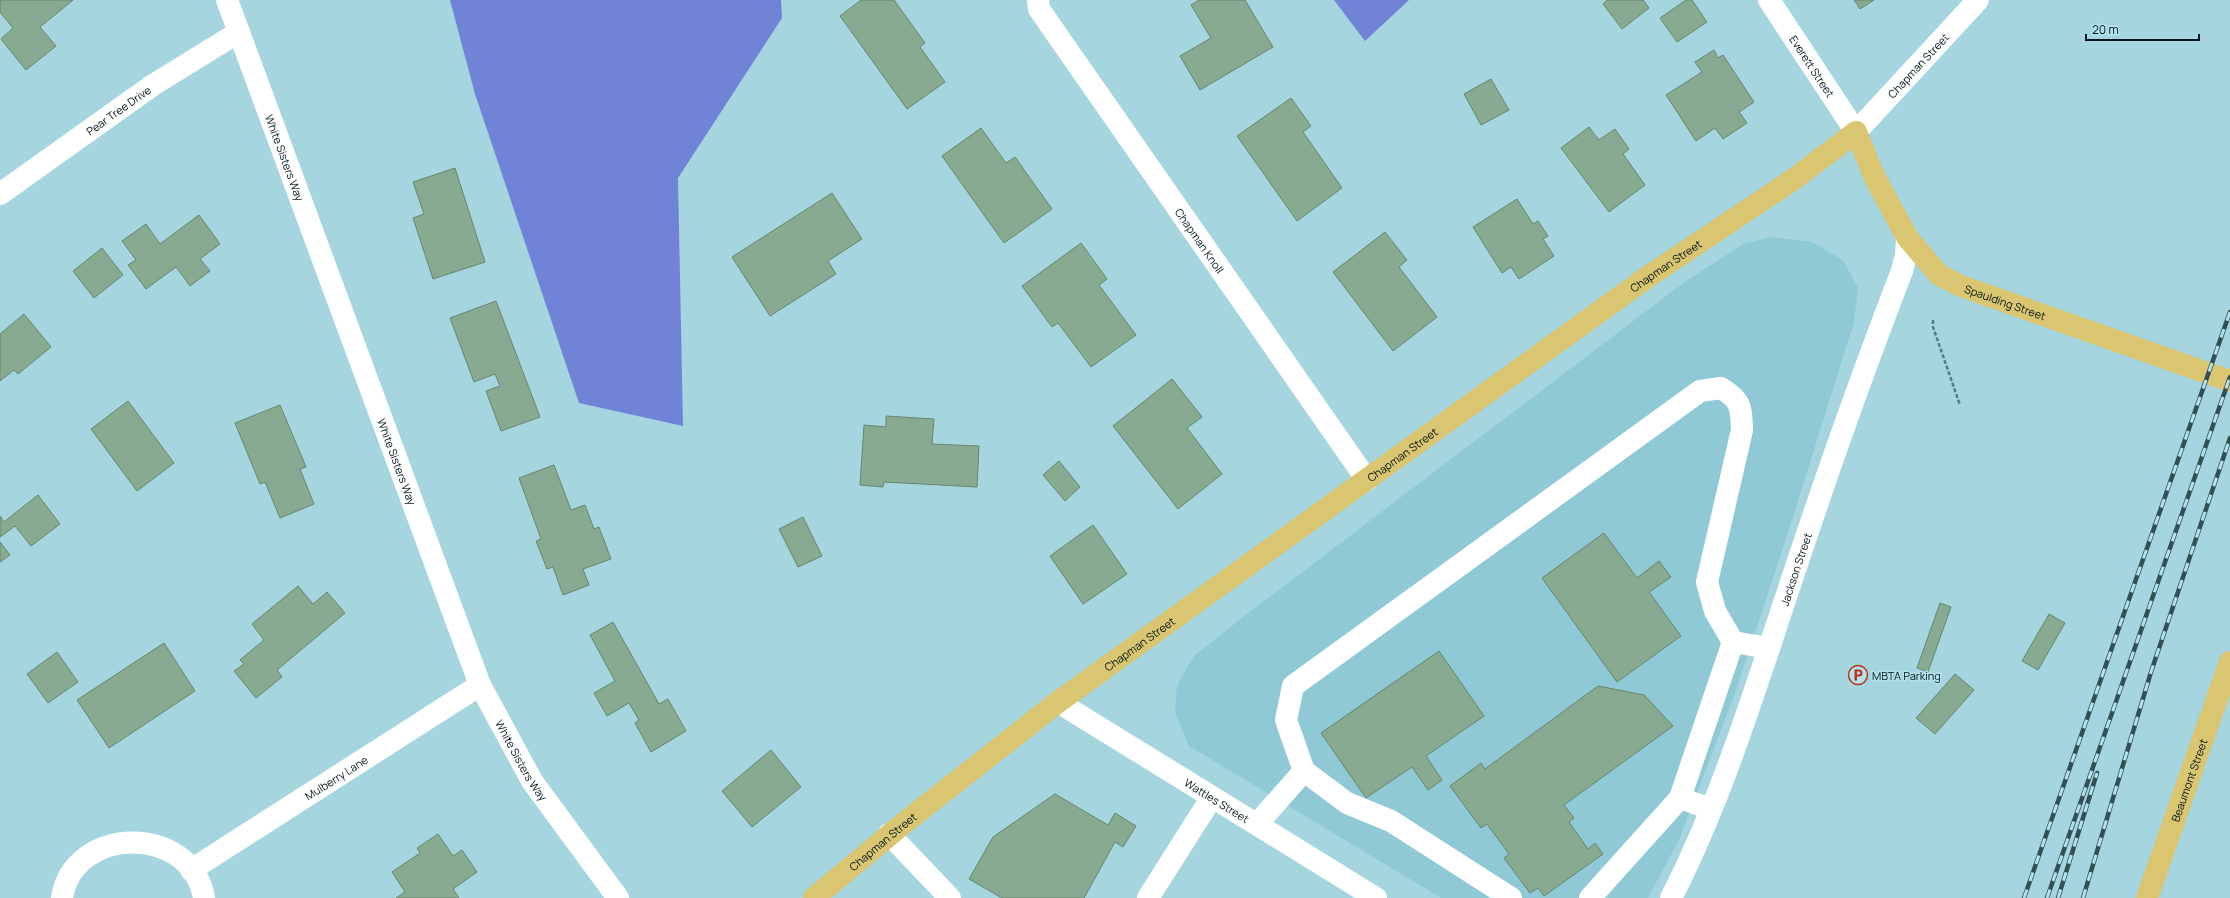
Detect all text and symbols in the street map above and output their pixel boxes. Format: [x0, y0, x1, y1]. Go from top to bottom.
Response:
scale bar [2086, 16, 2199, 42]
text: 20 m [2092, 21, 2119, 38]
street label: Chapman Street [1884, 29, 1952, 101]
street label: Everett Street [1787, 32, 1838, 100]
street label: Pear Tree Drive [83, 81, 154, 138]
street label: White Sisters Way [262, 112, 308, 203]
street label: Chapman Knoll [1172, 205, 1228, 276]
street label: Chapman Street [1626, 236, 1704, 295]
street label: Spaulding Street [1963, 280, 2048, 323]
street label: White Sisters Way [375, 416, 420, 507]
street label: Chapman Street [1364, 424, 1440, 485]
street label: Jackson Street [1776, 531, 1814, 608]
street label: Chapman Street [1101, 613, 1177, 674]
parking icon: MBTA Parking [1847, 664, 1869, 686]
place label: MBTA Parking [1872, 668, 1941, 683]
street label: White Sisters Way [493, 717, 551, 803]
street label: Beaumont Street [2167, 737, 2210, 824]
street label: Mulberry Lane [302, 751, 371, 803]
street label: Wattles Street [1182, 774, 1252, 826]
street label: Chapman Street [845, 809, 919, 874]

